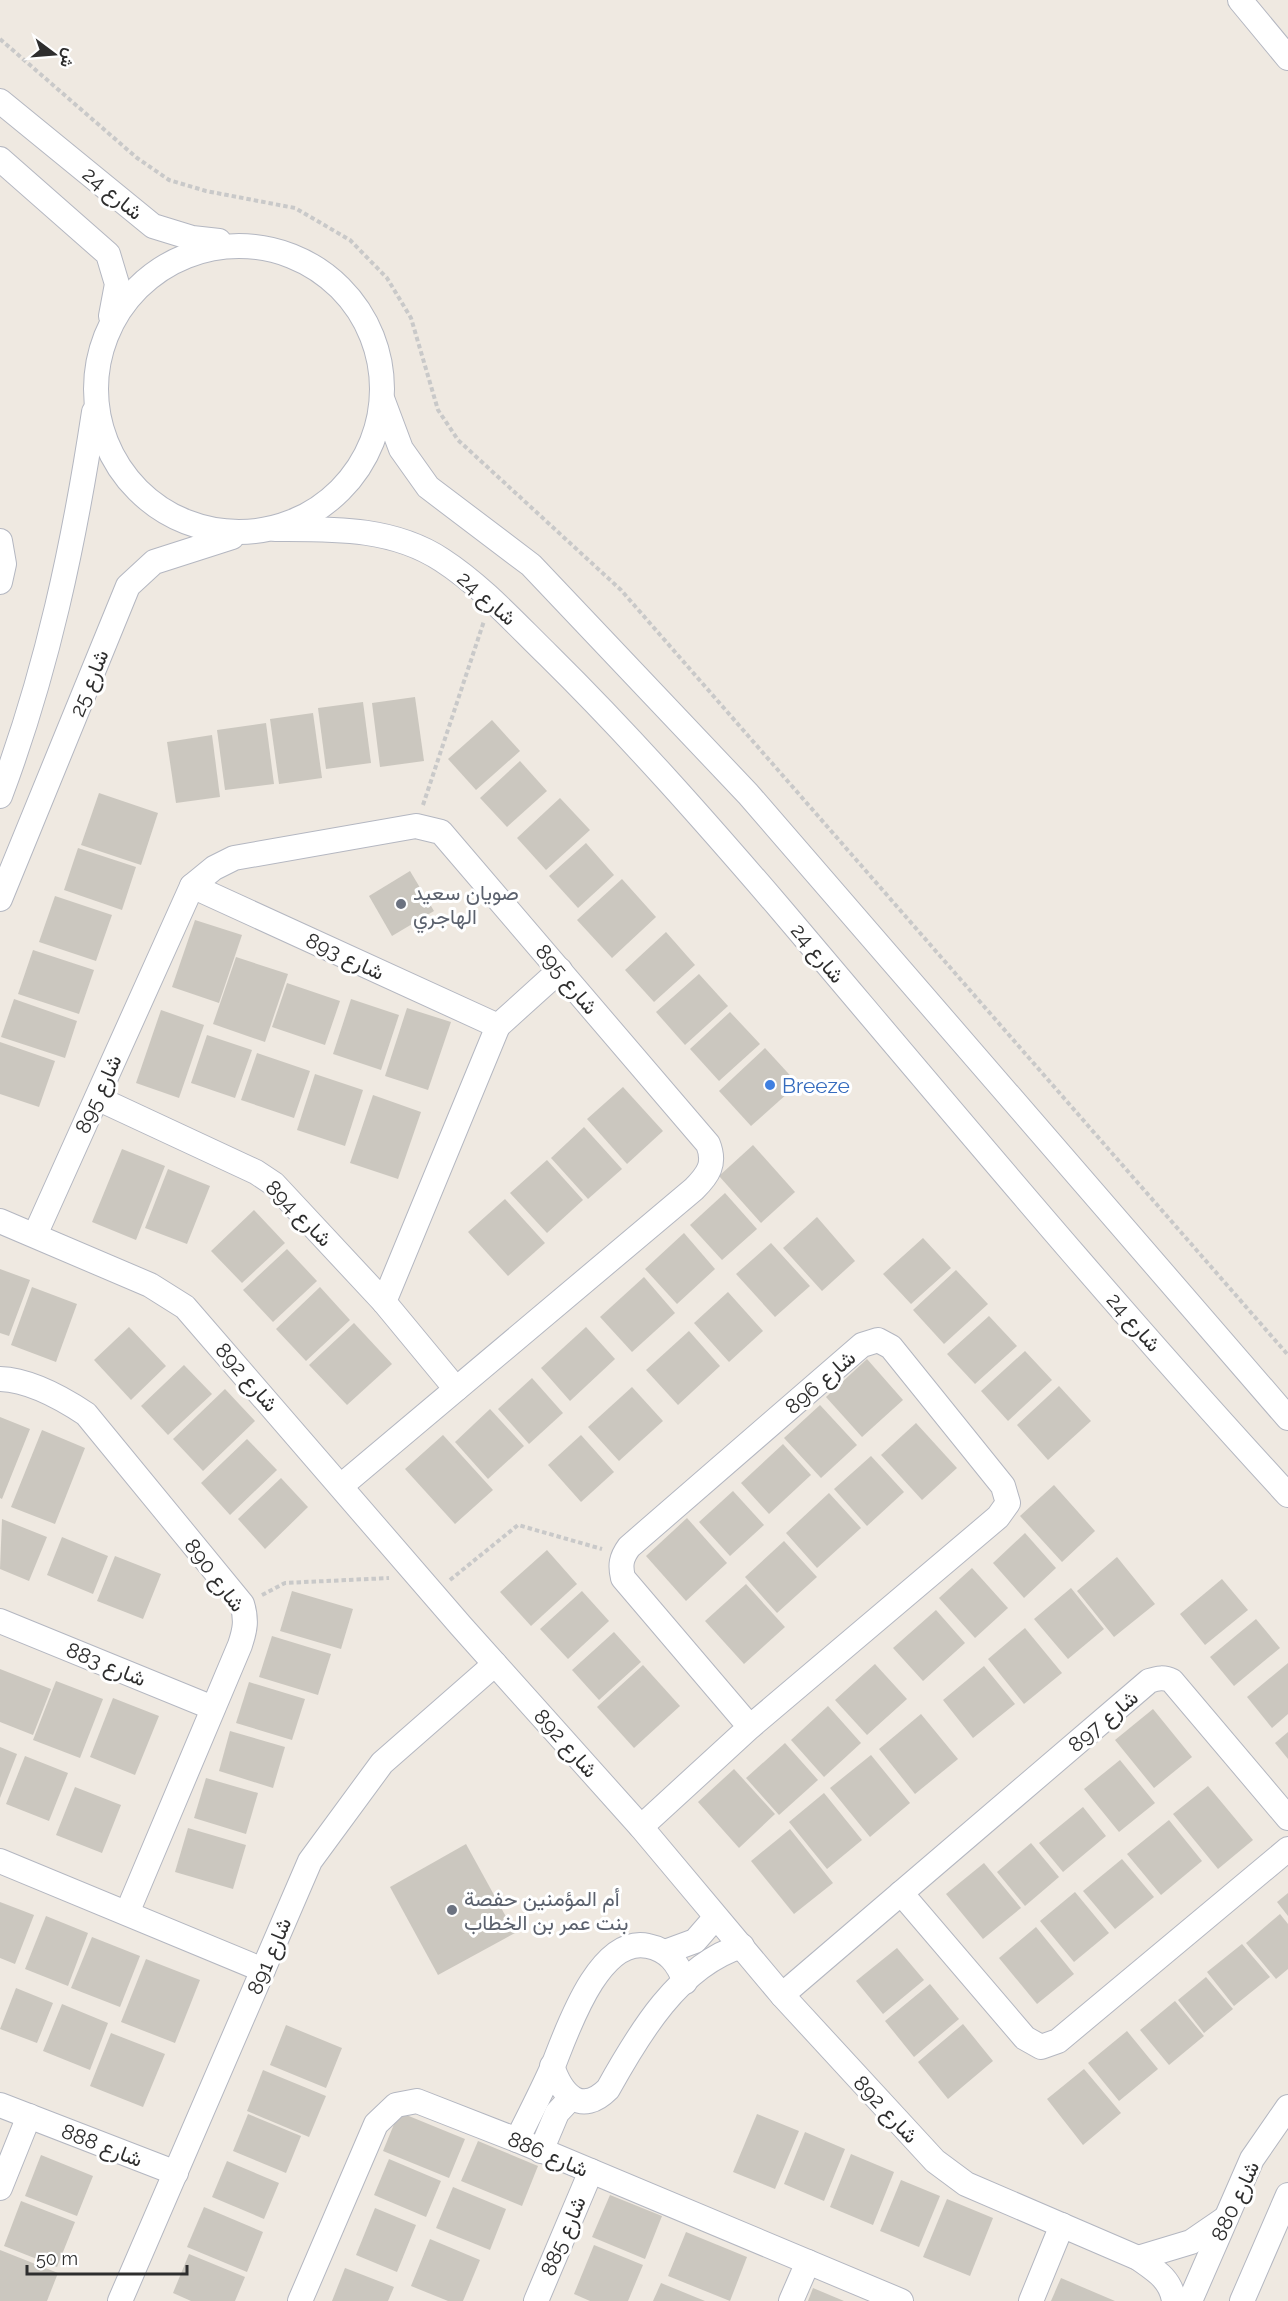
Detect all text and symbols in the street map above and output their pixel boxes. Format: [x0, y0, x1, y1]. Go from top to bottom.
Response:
north arrow [24, 24, 84, 84]
text: ش [56, 46, 80, 70]
street label: شارع 24 [77, 161, 148, 226]
street label: شارع 24 [451, 566, 522, 632]
street label: شارع 25 [64, 646, 116, 721]
place label: صويان سعيد الهاجري [413, 880, 519, 934]
marker: صويان سعيد الهاجري [394, 897, 408, 911]
street label: شارع 24 [784, 918, 850, 989]
street label: شارع 893 [301, 927, 388, 987]
street label: شارع 895 [529, 939, 604, 1020]
street label: شارع 895 [70, 1051, 128, 1138]
place label: Breeze [782, 1073, 850, 1098]
marker: Breeze [763, 1078, 777, 1092]
street label: شارع 894 [259, 1175, 337, 1253]
street label: شارع 24 [1100, 1287, 1166, 1358]
street label: شارع 892 [209, 1337, 284, 1418]
street label: شارع 896 [780, 1345, 862, 1421]
street label: شارع 890 [178, 1533, 251, 1618]
street label: شارع 883 [62, 1637, 149, 1693]
street label: شارع 897 [1063, 1685, 1144, 1759]
street label: شارع 892 [527, 1704, 603, 1784]
place label: أم المؤمنين حفصة بنت عمر بن الخطاب [464, 1886, 629, 1936]
marker: أم المؤمنين حفصة بنت عمر بن الخطاب [445, 1903, 459, 1917]
street label: شارع 891 [242, 1914, 298, 1999]
street label: شارع 892 [847, 2070, 924, 2149]
street label: شارع 888 [57, 2118, 146, 2174]
street label: شارع 886 [503, 2126, 592, 2184]
street label: شارع 880 [1206, 2157, 1266, 2246]
street label: شارع 885 [535, 2192, 593, 2280]
scale bar [27, 2238, 188, 2276]
text: 50 m [36, 2248, 78, 2269]

